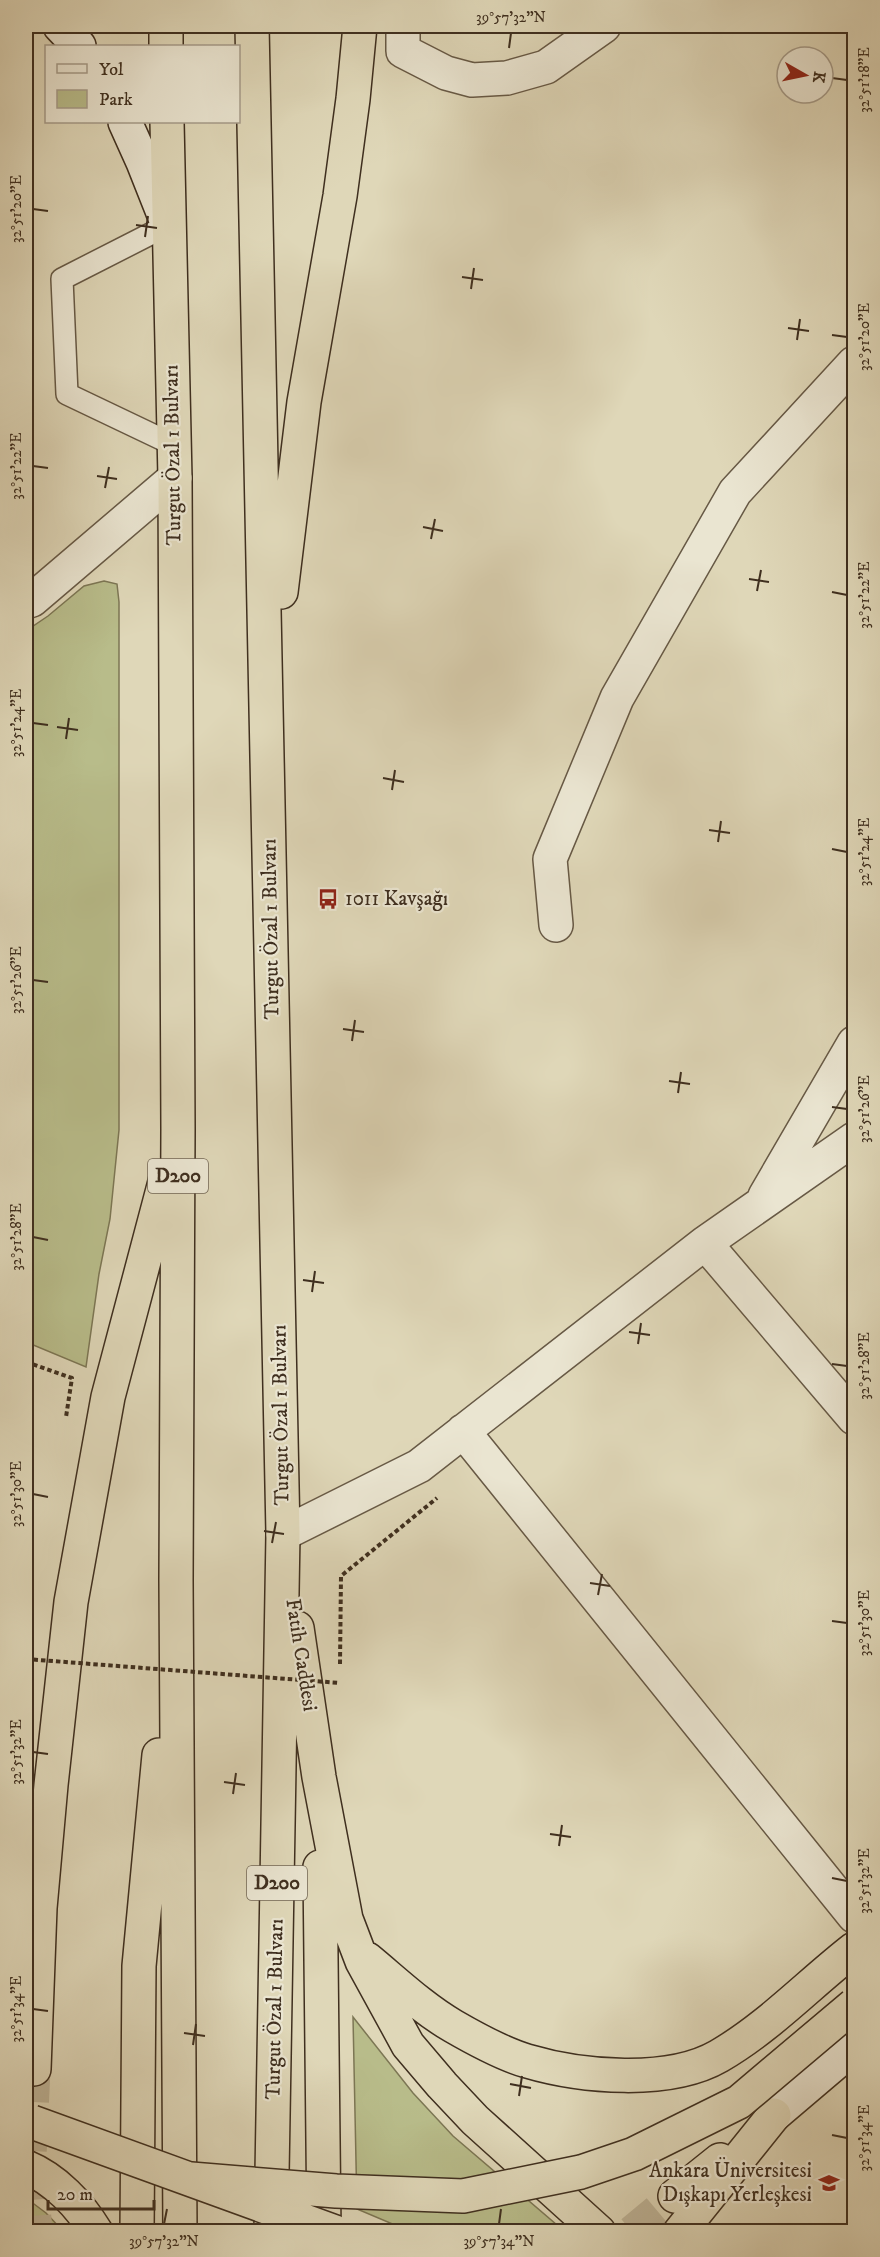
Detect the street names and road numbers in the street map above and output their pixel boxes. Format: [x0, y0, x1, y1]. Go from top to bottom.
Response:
street label: Turgut Özal 1 Bulvarı [157, 364, 188, 546]
street label: Turgut Özal 1 Bulvarı [255, 838, 286, 1020]
road number: D200 [148, 1159, 208, 1193]
street label: Turgut Özal 1 Bulvarı [265, 1324, 296, 1506]
street label: Fatih Caddesi [279, 1597, 323, 1713]
road number: D200 [247, 1866, 307, 1900]
street label: Turgut Özal 1 Bulvarı [259, 1918, 290, 2100]

